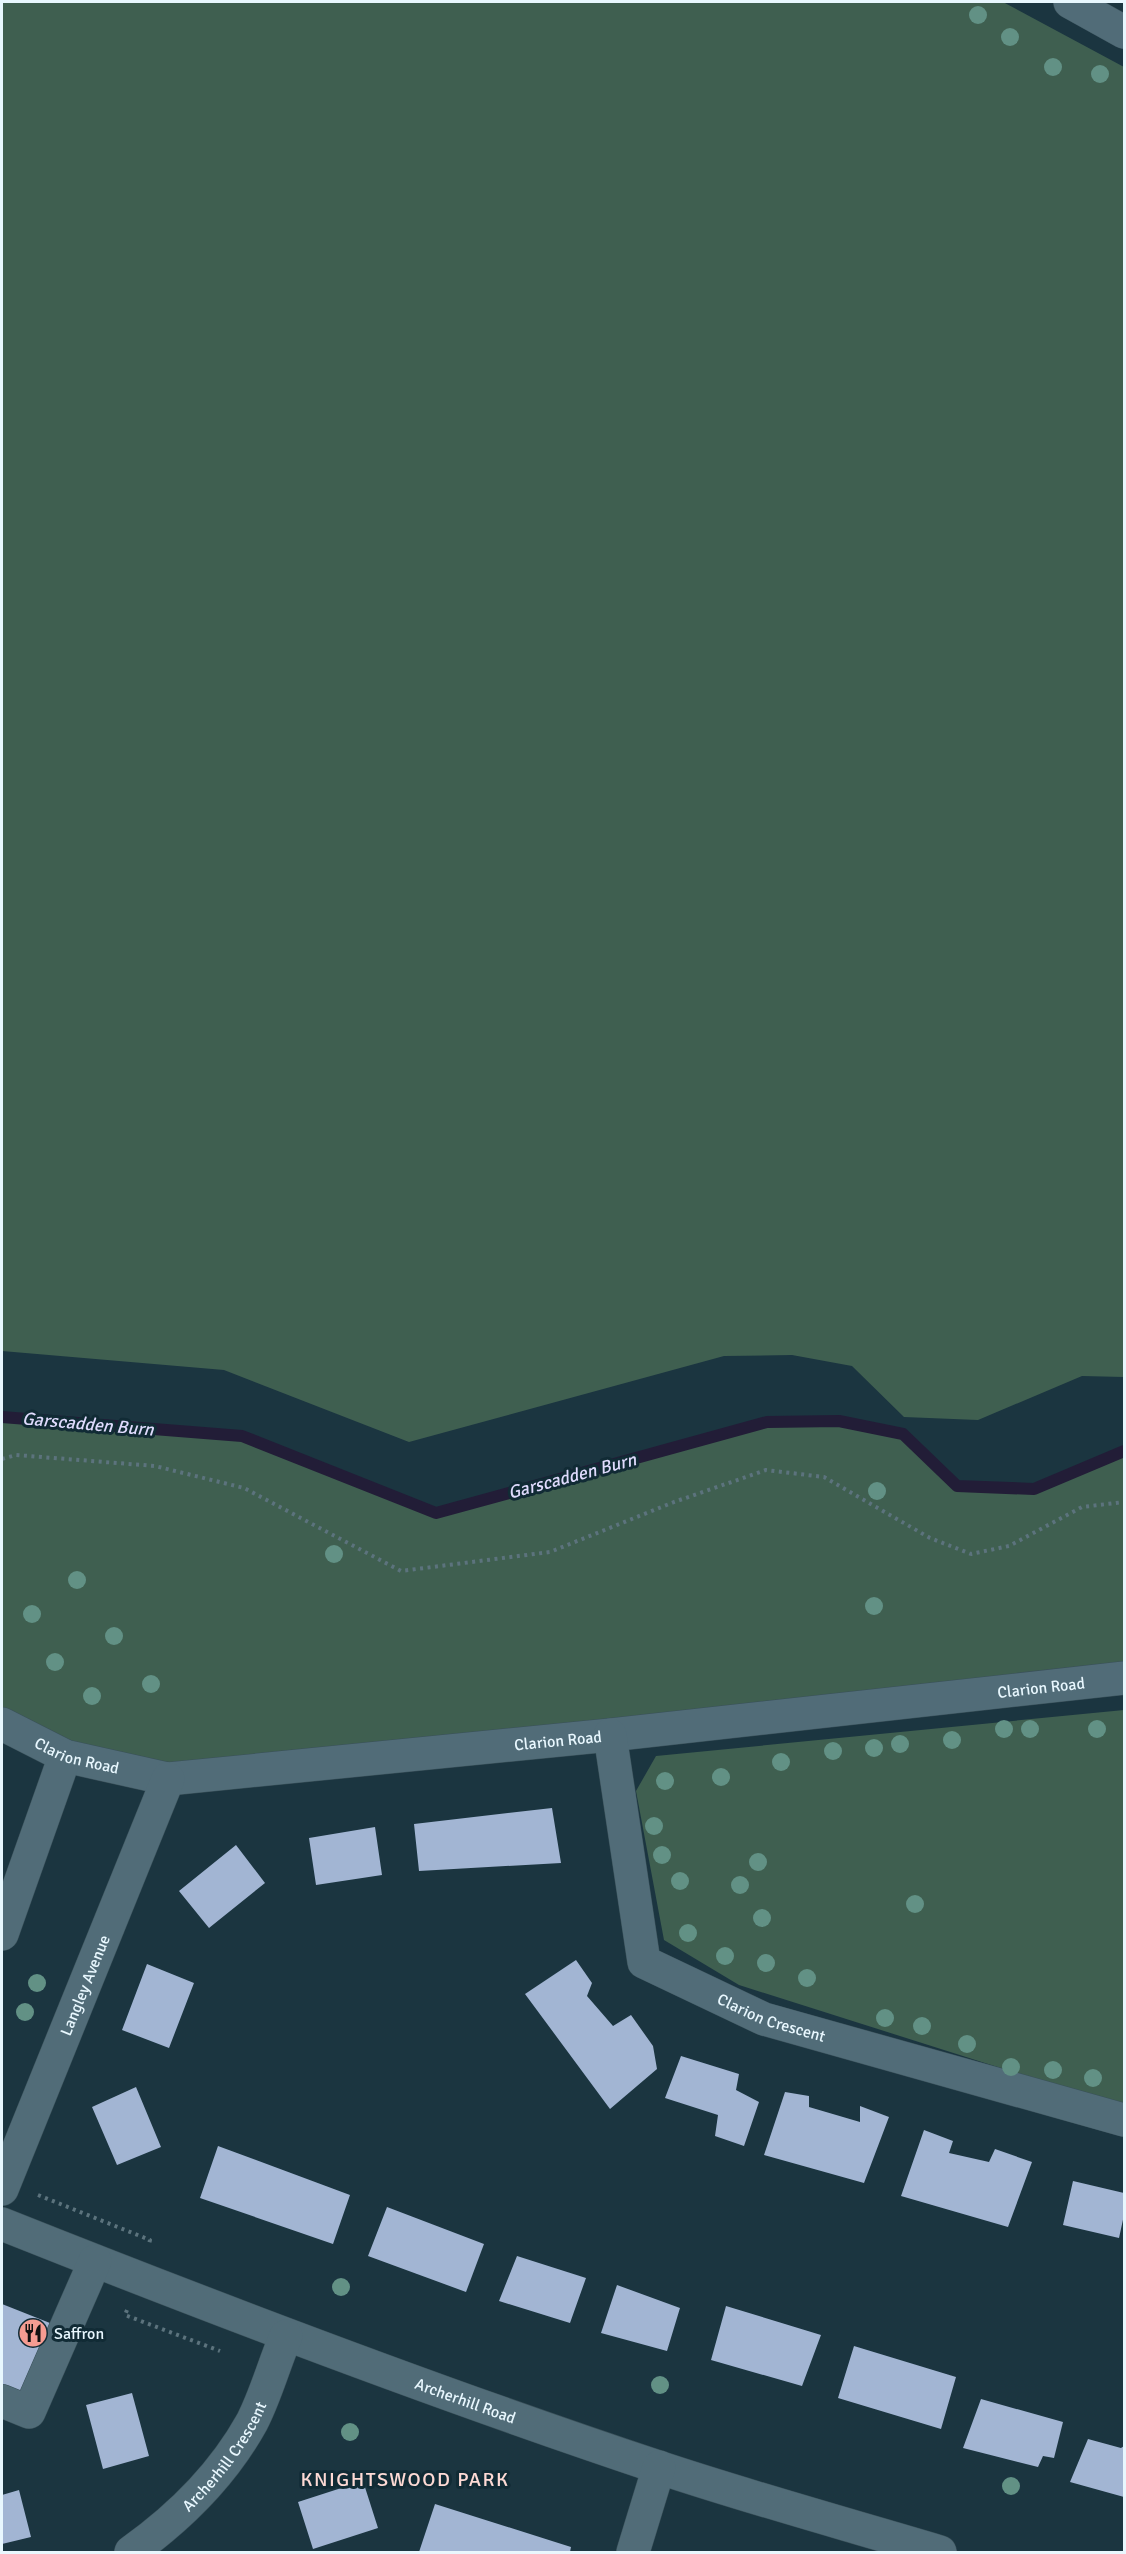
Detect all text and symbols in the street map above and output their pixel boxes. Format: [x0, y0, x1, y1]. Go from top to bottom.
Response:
water label: Garscadden Burn [21, 1407, 156, 1441]
water label: Garscadden Burn [505, 1448, 640, 1504]
street label: Clarion Road [996, 1673, 1086, 1703]
street label: Clarion Road [513, 1727, 603, 1755]
street label: Clarion Road [31, 1733, 121, 1779]
street label: Langley Avenue [56, 1932, 115, 2039]
street label: Clarion Crescent [714, 1989, 828, 2047]
restaurant icon: Saffron [17, 2317, 49, 2349]
place label: Saffron [54, 2324, 104, 2344]
street label: Archerhill Road [412, 2374, 518, 2428]
street label: Archerhill Crescent [178, 2398, 271, 2516]
district label: KNIGHTSWOOD PARK [300, 2467, 510, 2492]

